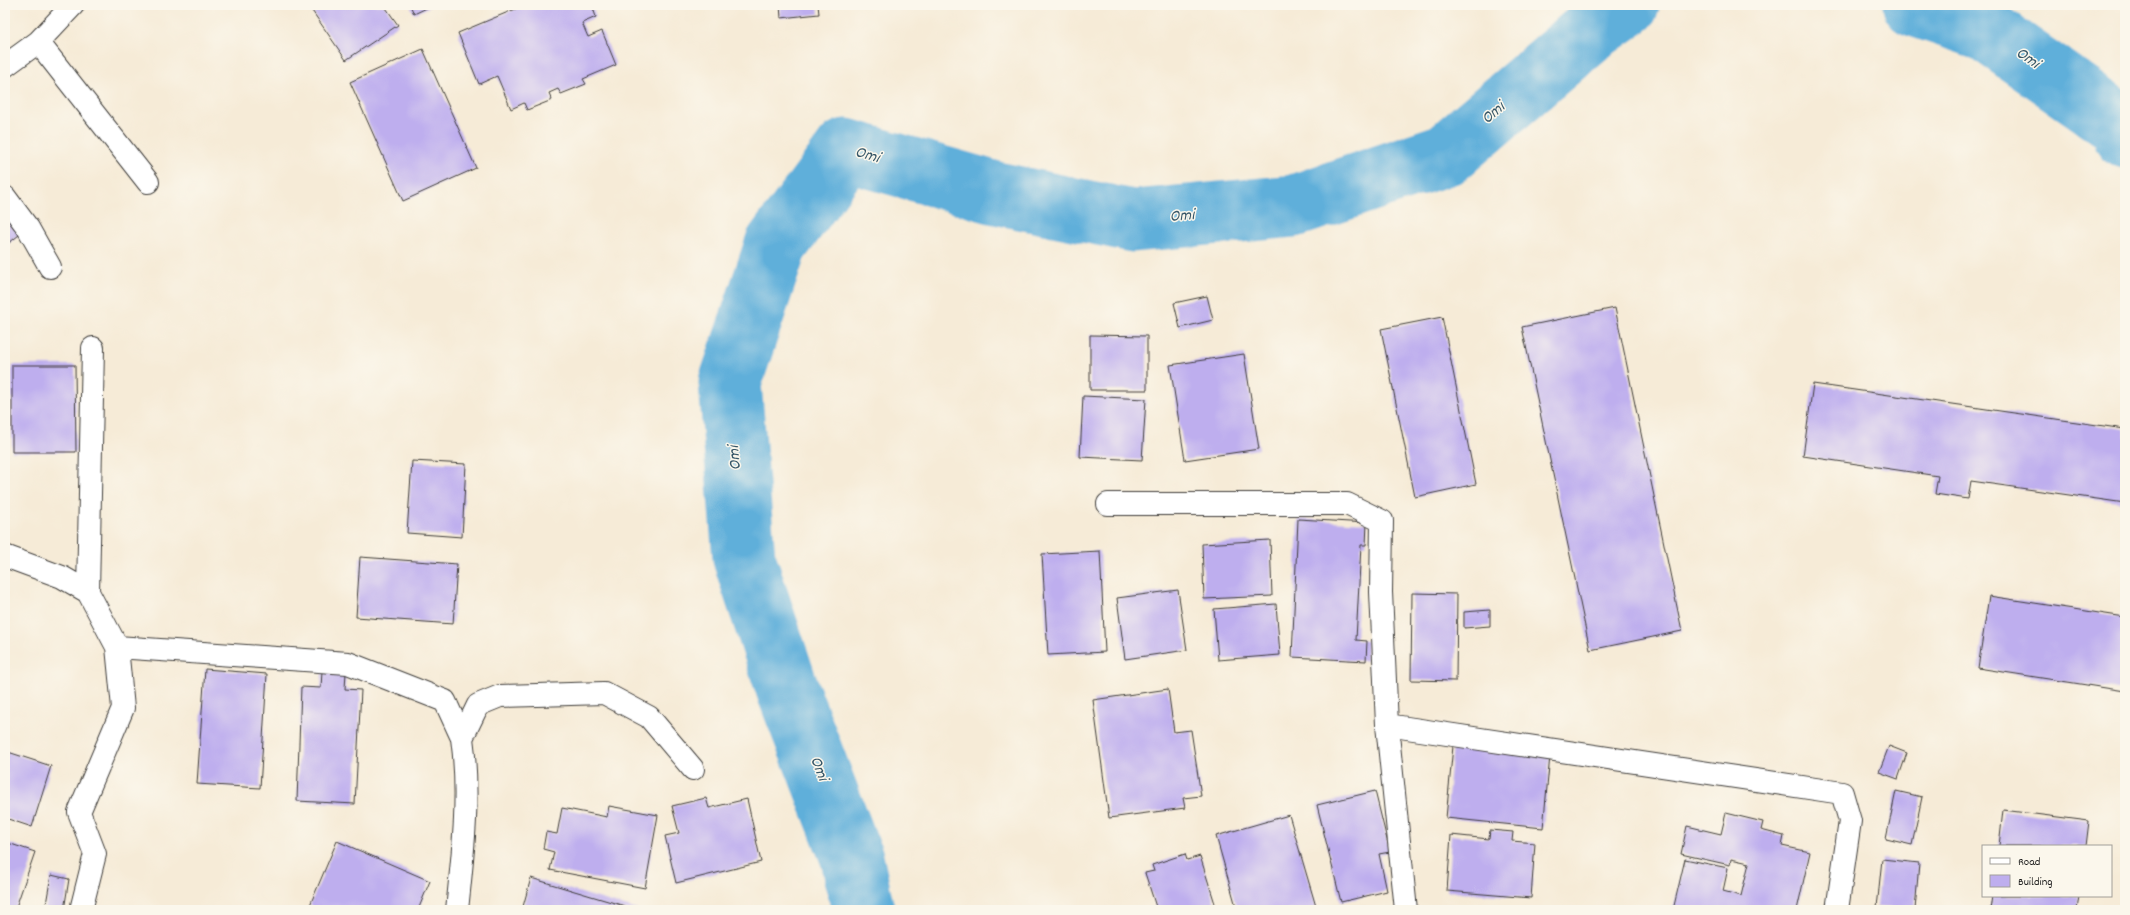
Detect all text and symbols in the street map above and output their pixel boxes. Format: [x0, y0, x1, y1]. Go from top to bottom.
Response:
water label: Omi [2010, 42, 2046, 78]
water label: Omi [1477, 95, 1513, 131]
water label: Omi [852, 141, 885, 172]
water label: Omi [1169, 204, 1198, 230]
water label: Omi [723, 442, 749, 471]
water label: Omi [802, 753, 835, 787]
legend [1982, 845, 2112, 897]
text: Road [2018, 854, 2040, 871]
text: Building [2018, 874, 2053, 891]

